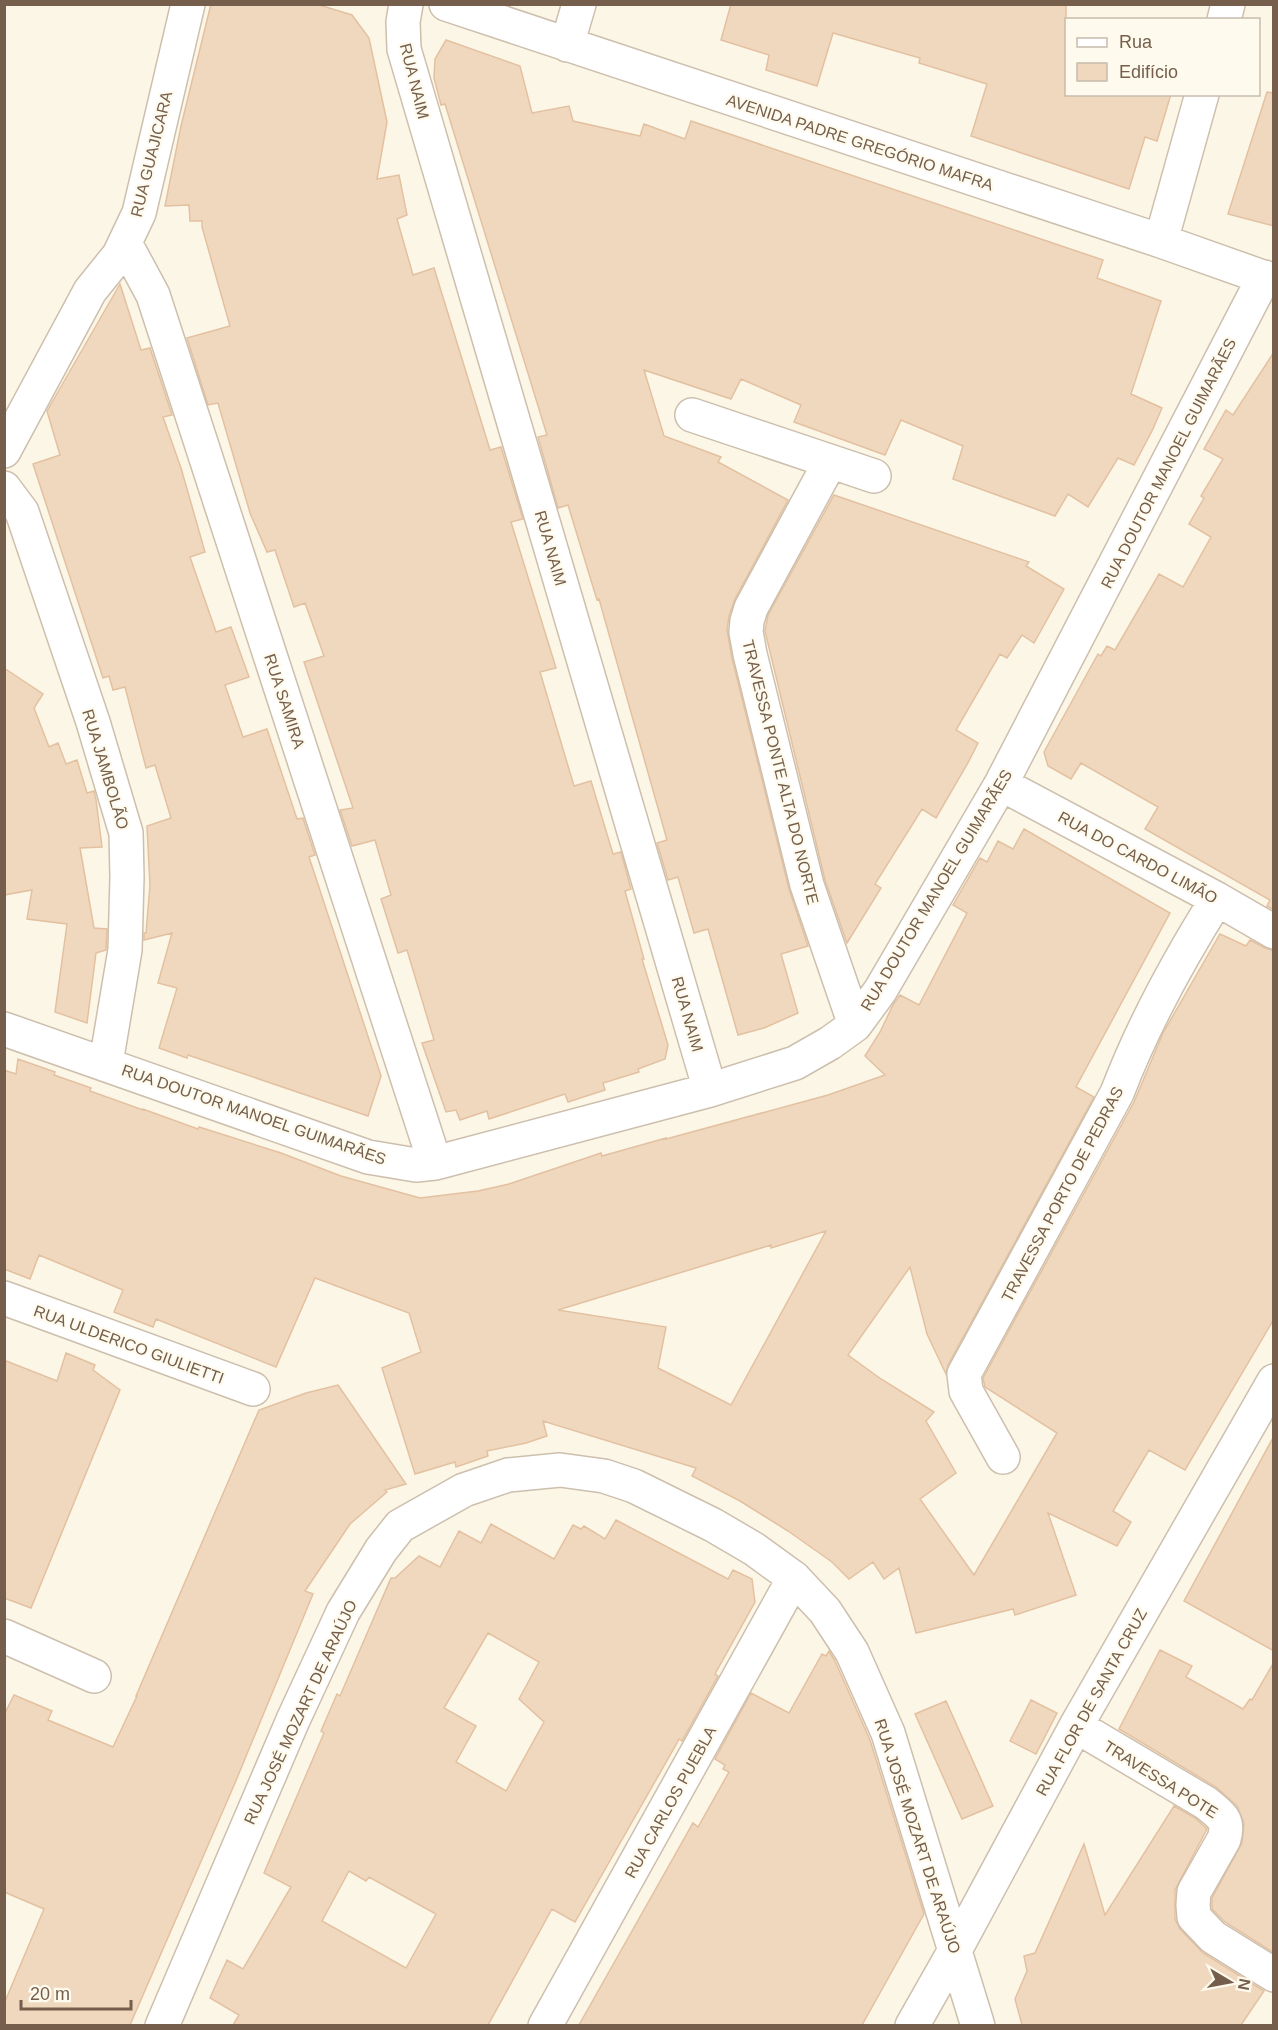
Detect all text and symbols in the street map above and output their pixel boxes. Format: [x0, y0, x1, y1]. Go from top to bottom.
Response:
legend [1065, 18, 1260, 96]
text: Rua [1119, 32, 1153, 52]
street label: RUA NAIM [397, 42, 432, 121]
text: Edifício [1119, 62, 1178, 82]
street label: RUA GUAJICARA [128, 89, 175, 219]
street label: AVENIDA PADRE GREGÓRIO MAFRA [724, 90, 996, 194]
street label: RUA DOUTOR MANOEL GUIMARÃES [1096, 334, 1239, 591]
street label: RUA NAIM [532, 509, 569, 588]
street label: TRAVESSA PONTE ALTA DO NORTE [739, 638, 822, 906]
street label: RUA SAMIRA [261, 652, 308, 751]
street label: RUA JAMBOLÃO [79, 707, 134, 831]
street label: RUA DOUTOR MANOEL GUIMARÃES [856, 766, 1015, 1014]
street label: RUA DO CARDO LIMÃO [1055, 806, 1221, 907]
street label: RUA NAIM [669, 975, 706, 1054]
street label: RUA DOUTOR MANOEL GUIMARÃES [120, 1059, 389, 1168]
street label: TRAVESSA PORTO DE PEDRAS [998, 1084, 1127, 1305]
street label: RUA ULDERICO GIULIETTI [32, 1302, 226, 1387]
street label: RUA JOSÉ MOZART DE ARAÚJO [240, 1597, 360, 1827]
street label: RUA FLOR DE SANTA CRUZ [1033, 1606, 1150, 1799]
street label: RUA JOSÉ MOZART DE ARAÚJO [871, 1716, 965, 1956]
street label: RUA CARLOS PUEBLA [622, 1723, 719, 1881]
street label: TRAVESSA POTE [1101, 1737, 1221, 1821]
north arrow [1200, 1952, 1260, 2012]
scale bar [21, 1973, 130, 2011]
text: N [1235, 1977, 1254, 1992]
text: 20 m [30, 1984, 70, 2004]

